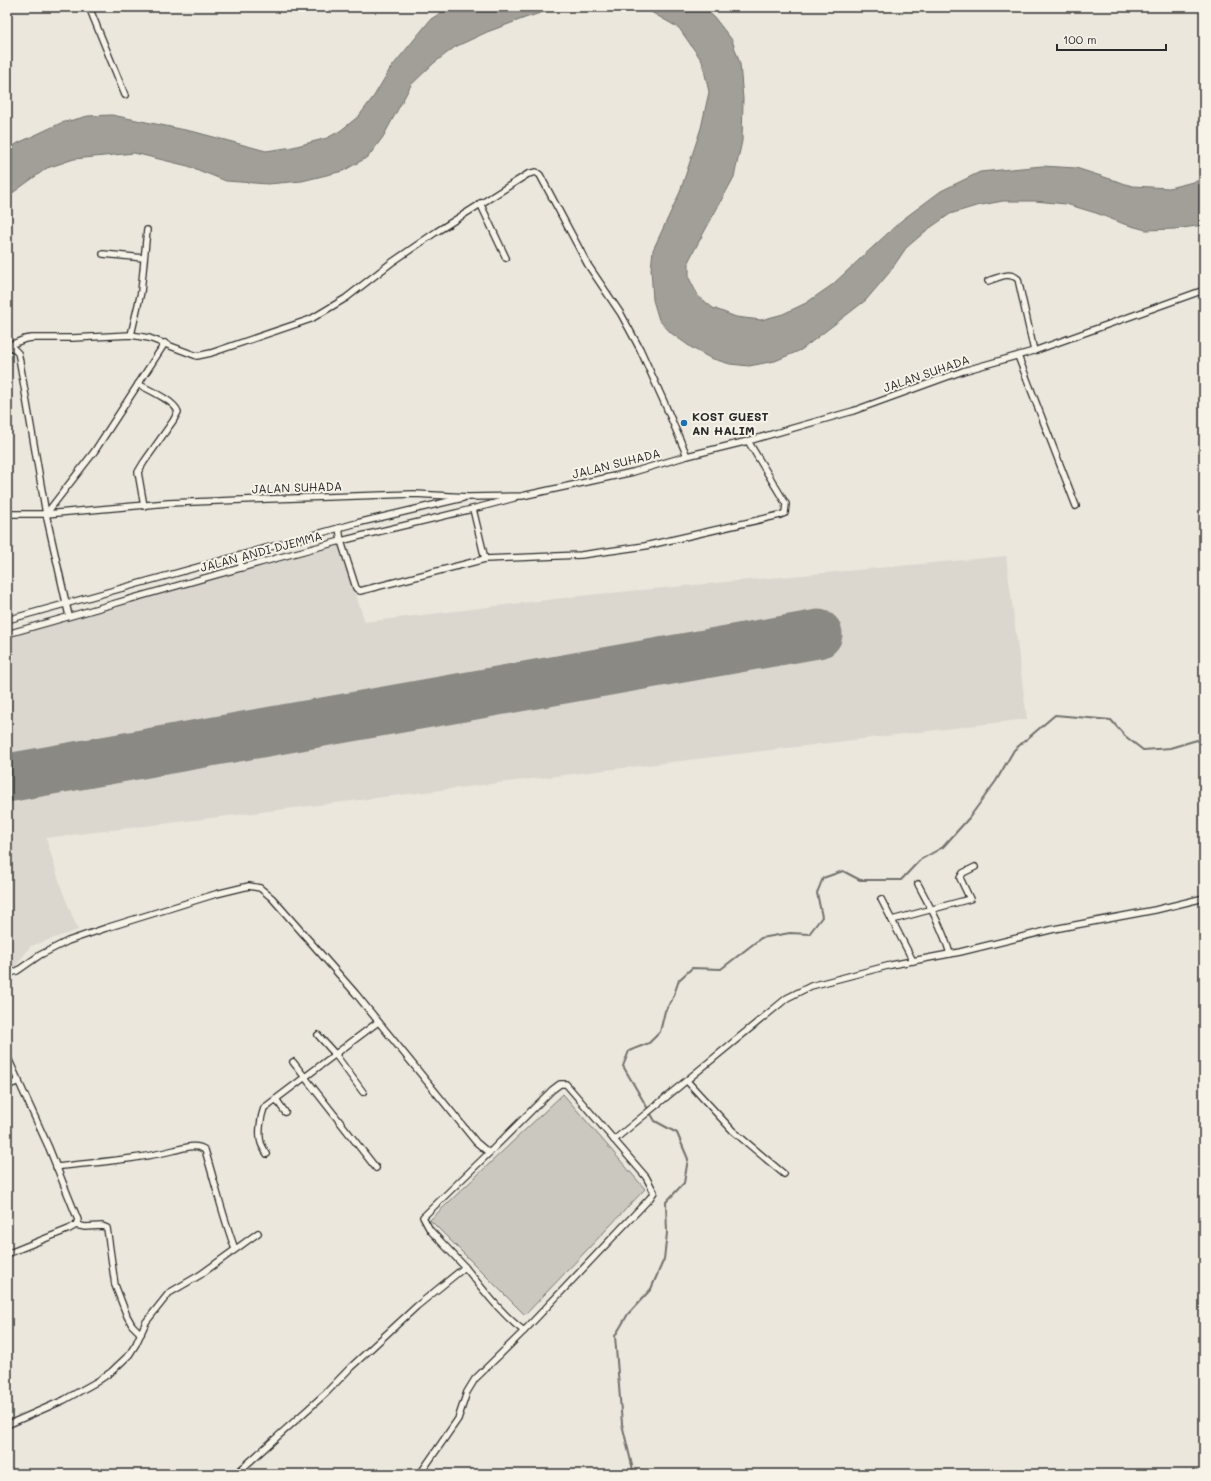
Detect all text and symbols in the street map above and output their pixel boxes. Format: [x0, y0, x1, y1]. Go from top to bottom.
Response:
scale bar [1057, 26, 1166, 52]
text: 100 m [1063, 31, 1097, 47]
street label: JALAN SUHADA [881, 351, 971, 395]
place label: KOST GUEST AN HALIM [692, 408, 769, 438]
marker: KOST GUEST AN HALIM [679, 418, 689, 428]
street label: JALAN SUHADA [570, 444, 662, 482]
street label: JALAN SUHADA [252, 477, 342, 497]
street label: JALAN ANDI DJEMMA [198, 527, 324, 575]

